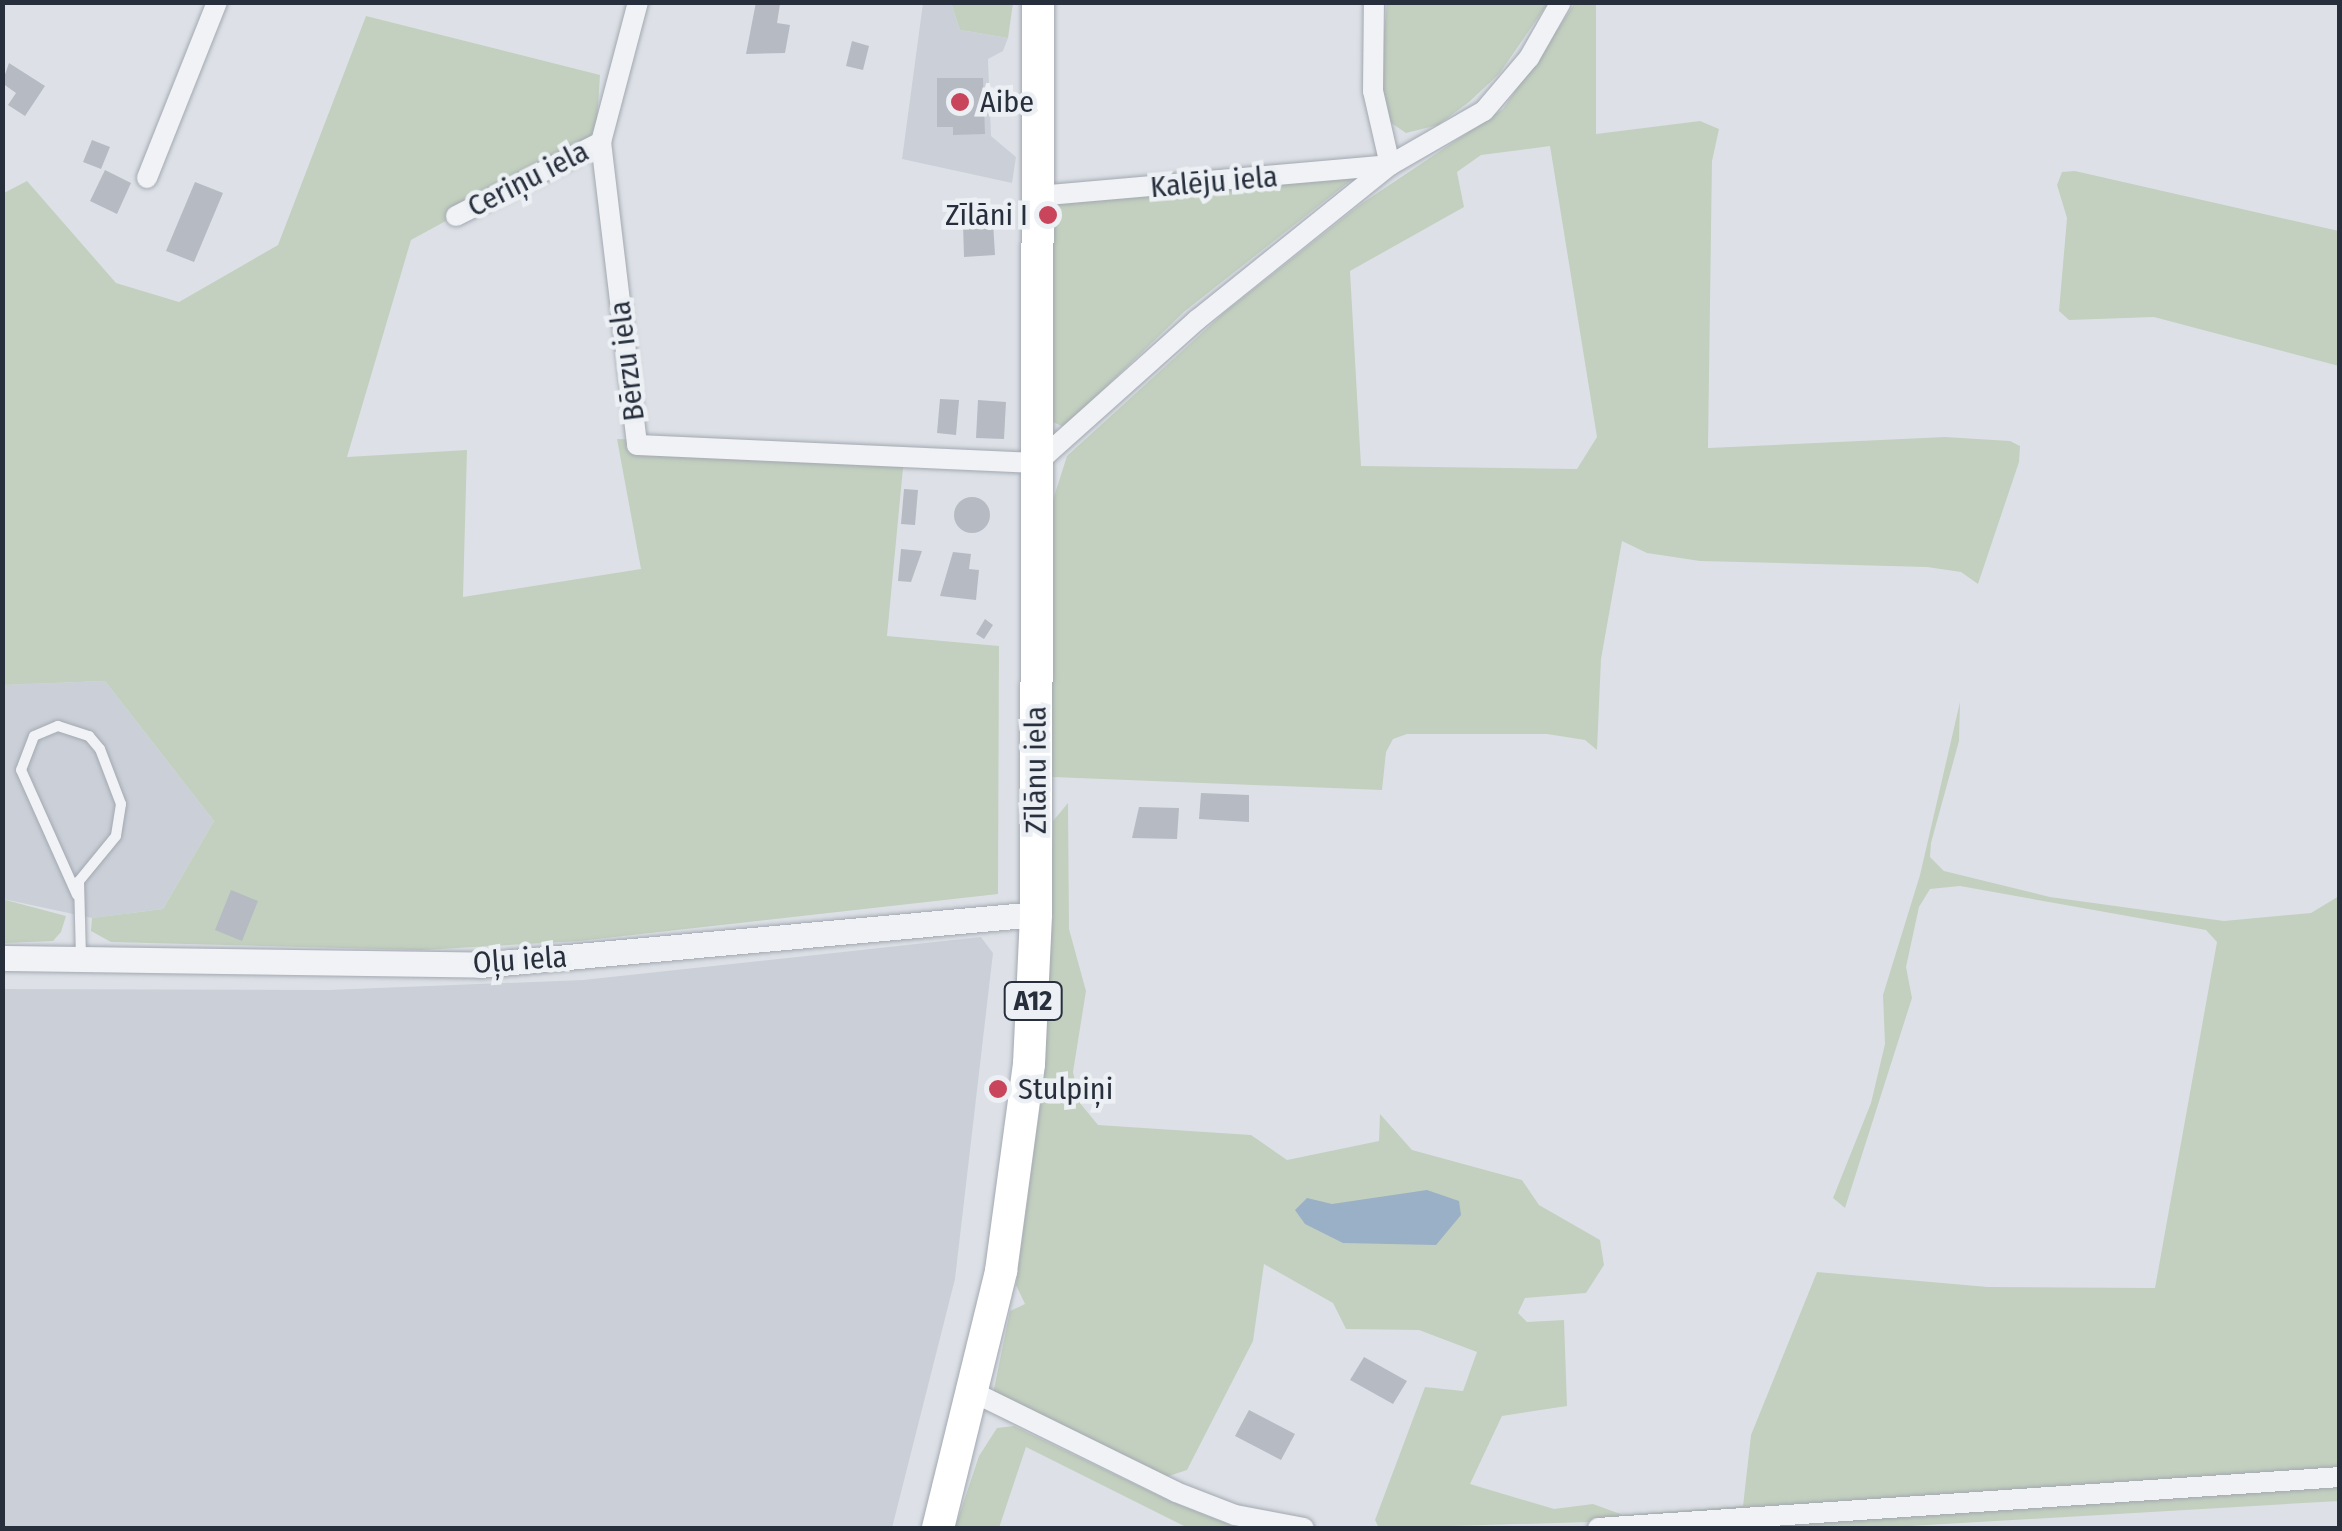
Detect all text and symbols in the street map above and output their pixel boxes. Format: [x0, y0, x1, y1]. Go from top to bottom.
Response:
place label: Aibe [980, 84, 1034, 120]
marker: Aibe [949, 91, 971, 113]
street label: Ceriņu iela [462, 133, 594, 225]
street label: Kalēju iela [1149, 158, 1279, 206]
place label: Zīlāni I [945, 197, 1028, 233]
marker: Zīlāni I [1037, 204, 1059, 226]
street label: Bērzu iela [602, 299, 652, 423]
street label: Zīlānu iela [1018, 706, 1054, 834]
street label: Oļu iela [472, 939, 568, 981]
road number: A12 [1003, 978, 1063, 1024]
place label: Stulpiņi [1018, 1071, 1113, 1107]
marker: Stulpiņi [987, 1078, 1009, 1100]

